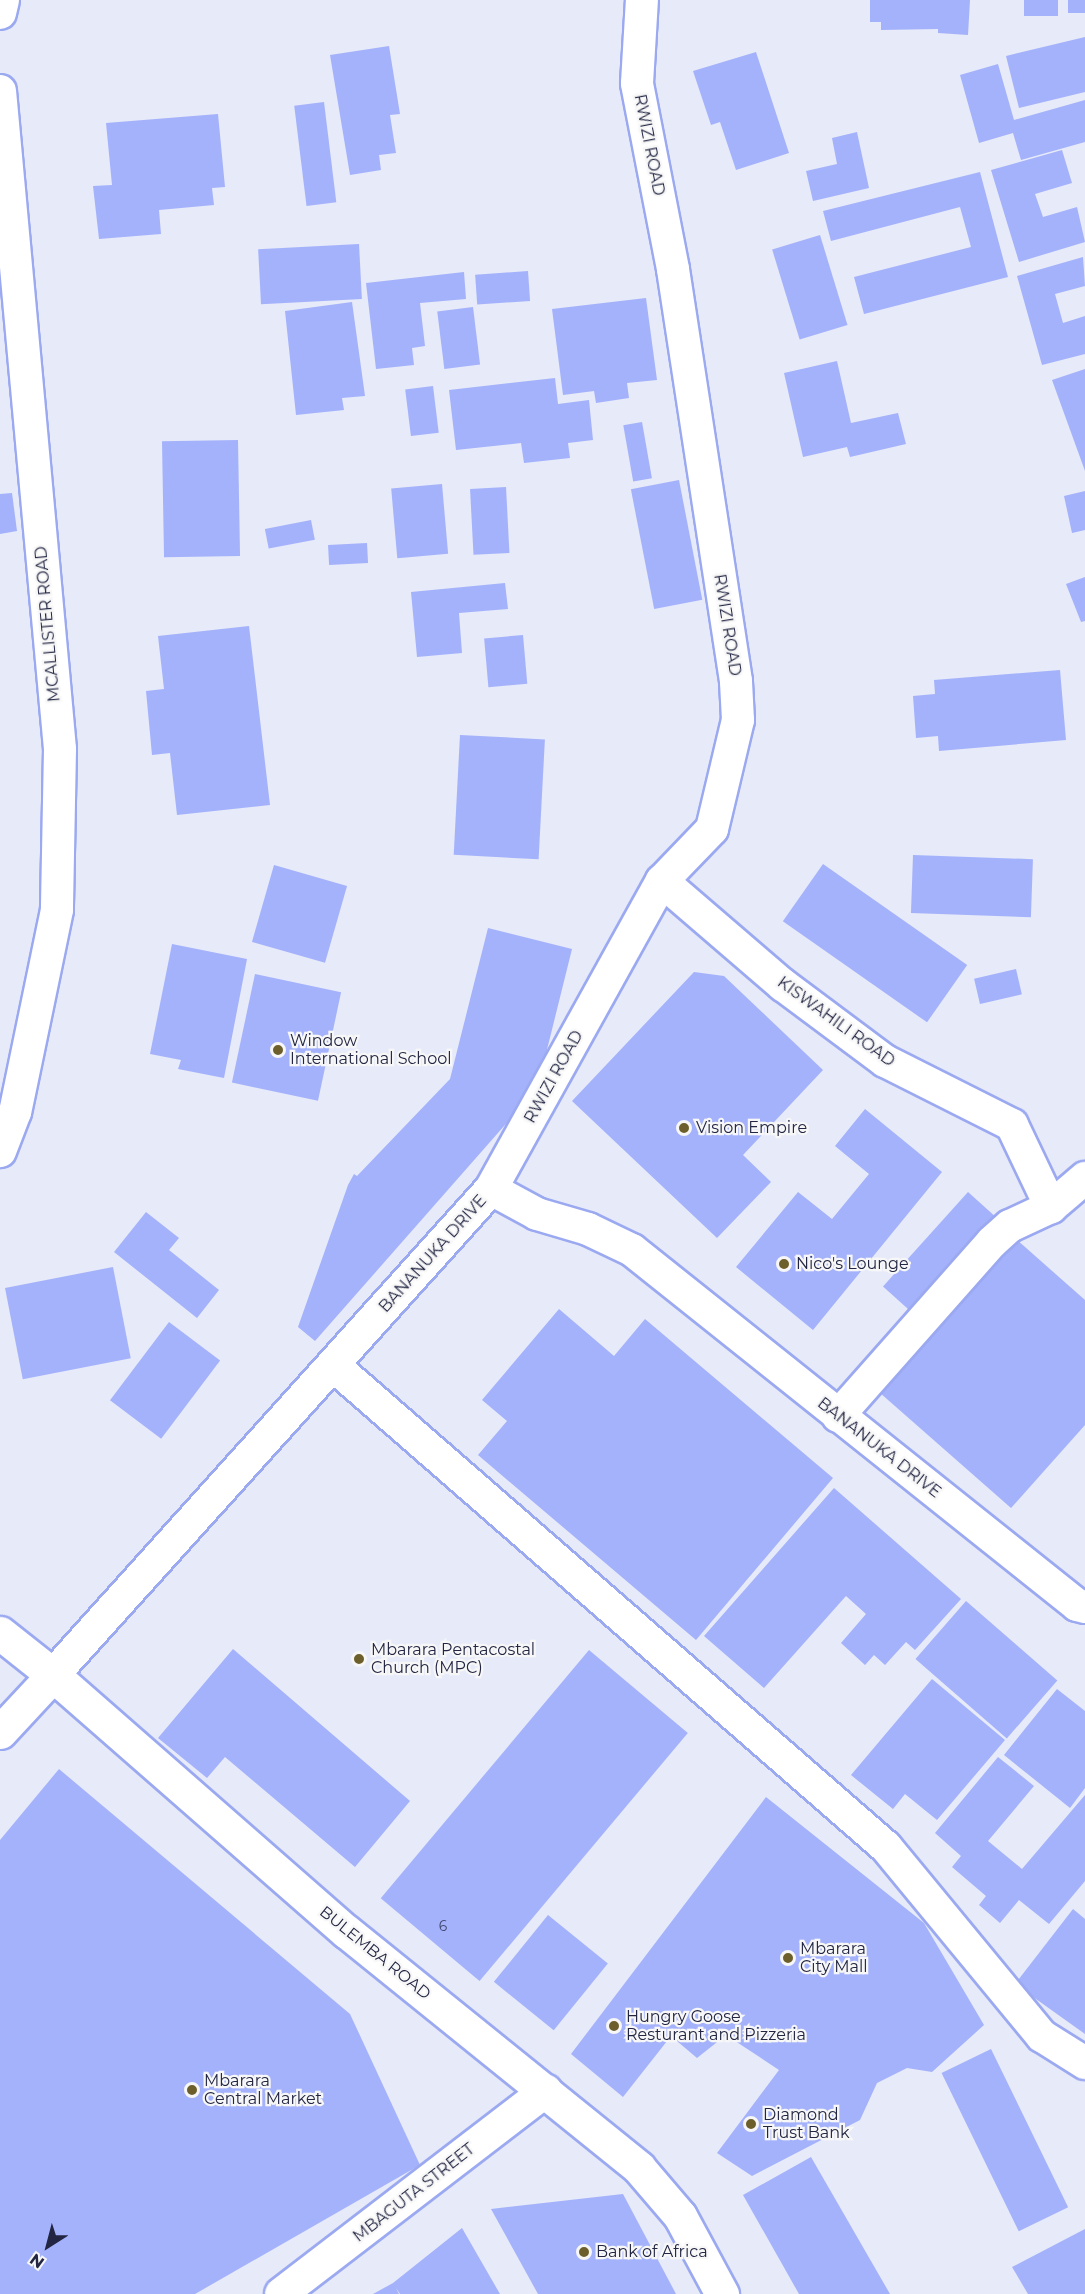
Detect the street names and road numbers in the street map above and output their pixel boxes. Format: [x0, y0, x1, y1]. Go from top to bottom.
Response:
street label: RWIZI ROAD [630, 93, 668, 197]
street label: MCALLISTER ROAD [32, 545, 64, 703]
street label: RWIZI ROAD [709, 573, 745, 677]
street label: KISWAHILI ROAD [774, 973, 898, 1071]
street label: RWIZI ROAD [521, 1027, 587, 1127]
street label: BANANUKA DRIVE [375, 1191, 491, 1317]
street label: BANANUKA DRIVE [814, 1394, 944, 1502]
street label: BULEMBA ROAD [316, 1902, 434, 2004]
street label: MBAGUTA STREET [349, 2140, 479, 2246]

